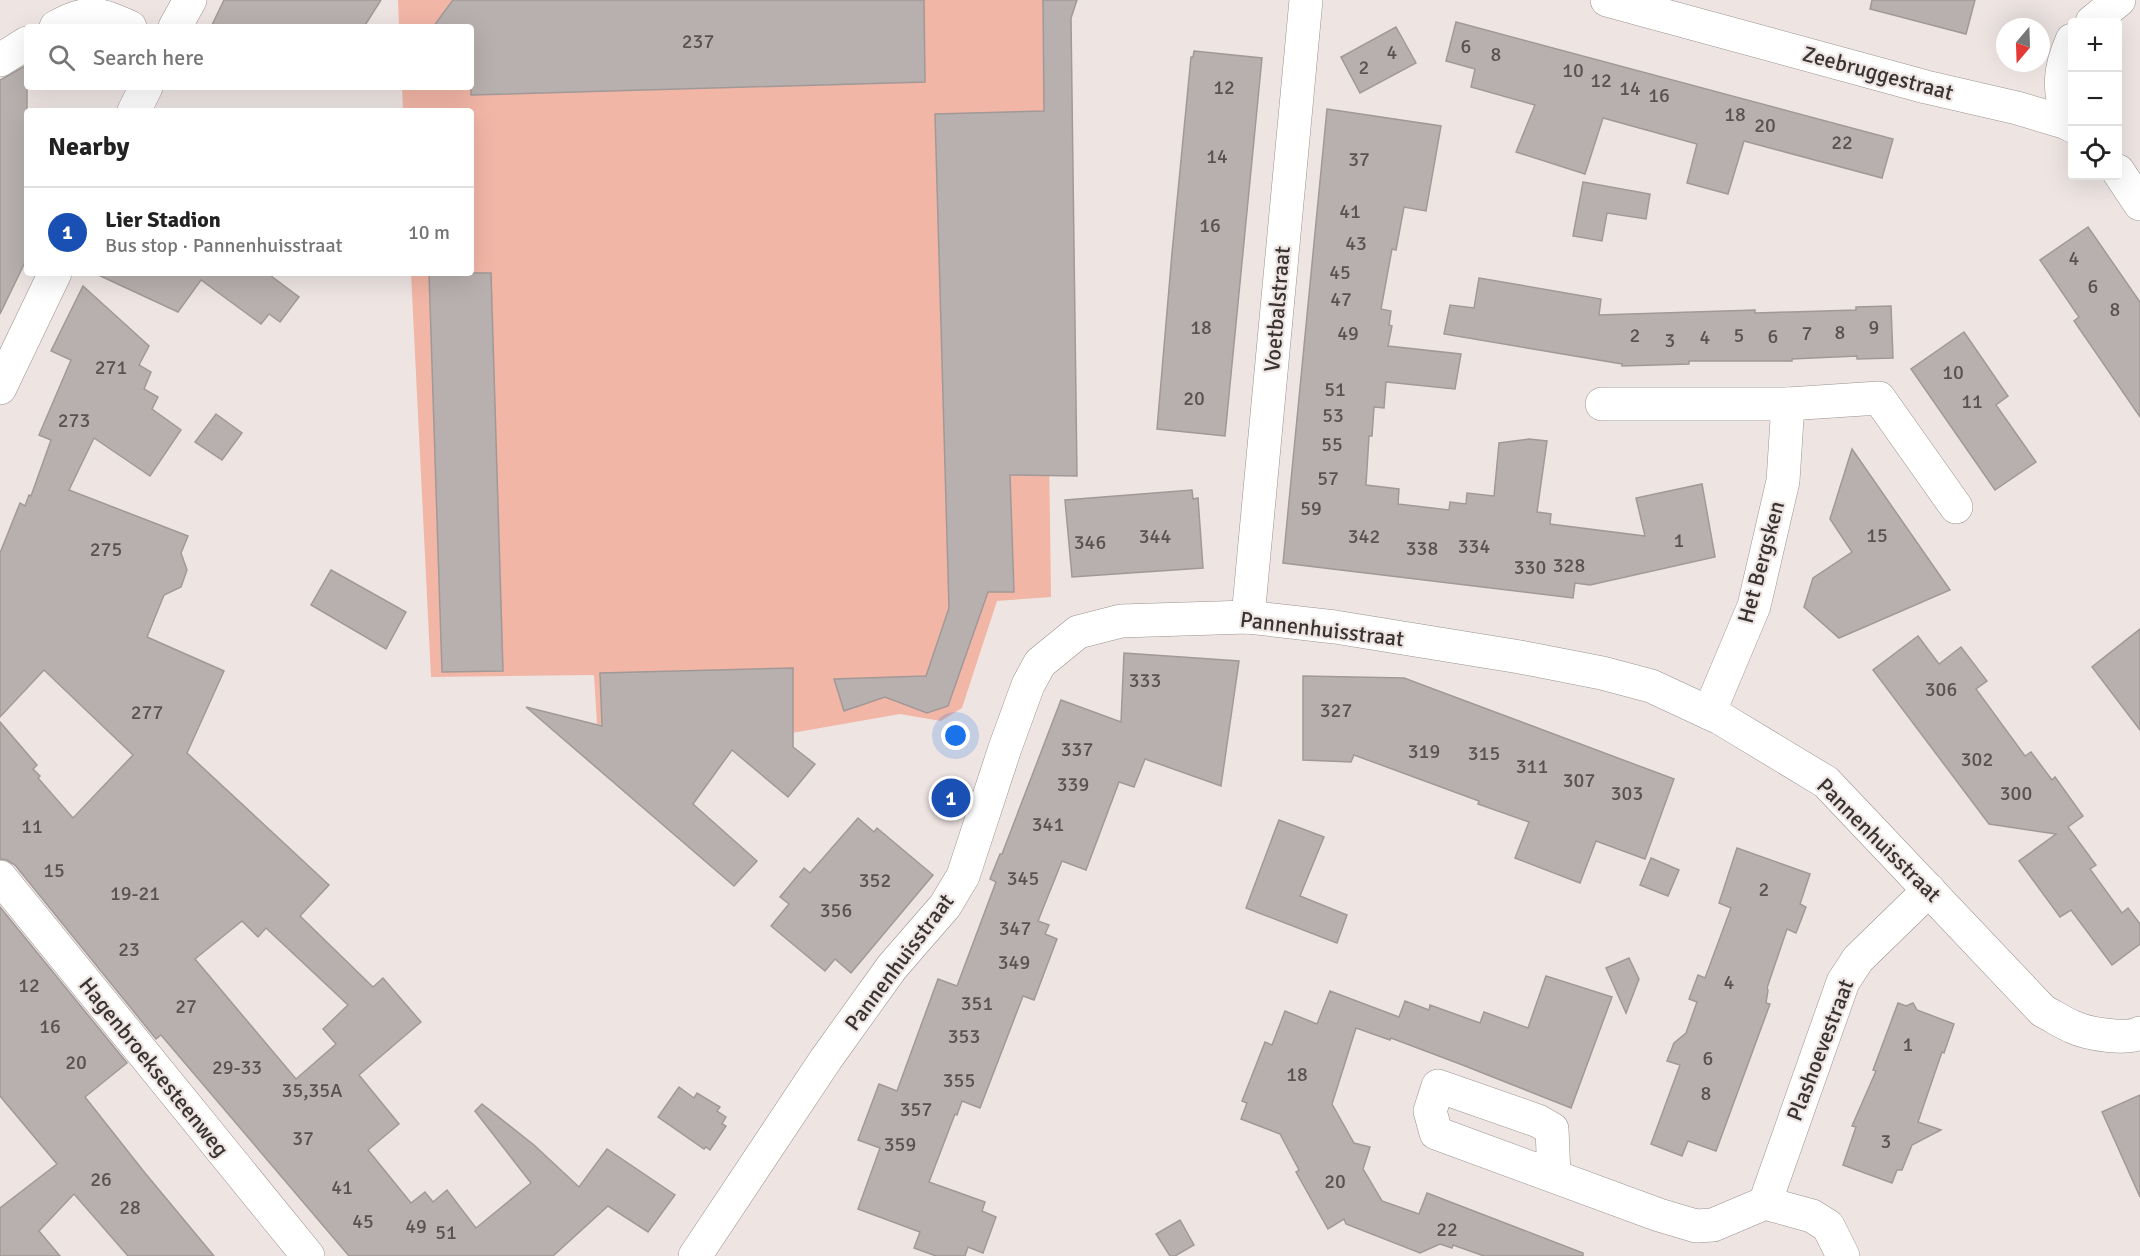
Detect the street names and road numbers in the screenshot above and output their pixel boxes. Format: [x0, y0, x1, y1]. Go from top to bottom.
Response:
street label: Zeebruggestraat [1800, 40, 1957, 106]
street label: Voetbalstraat [1258, 245, 1296, 373]
street label: Het Bergsken [1732, 498, 1790, 626]
street label: Pannenhuisstraat [1239, 606, 1406, 652]
street label: Pannenhuisstraat [1811, 772, 1947, 908]
street label: Pannenhuisstraat [839, 888, 960, 1036]
street label: Hagenbroeksesteenweg [73, 972, 235, 1162]
street label: Plashoevestraat [1781, 975, 1860, 1125]

